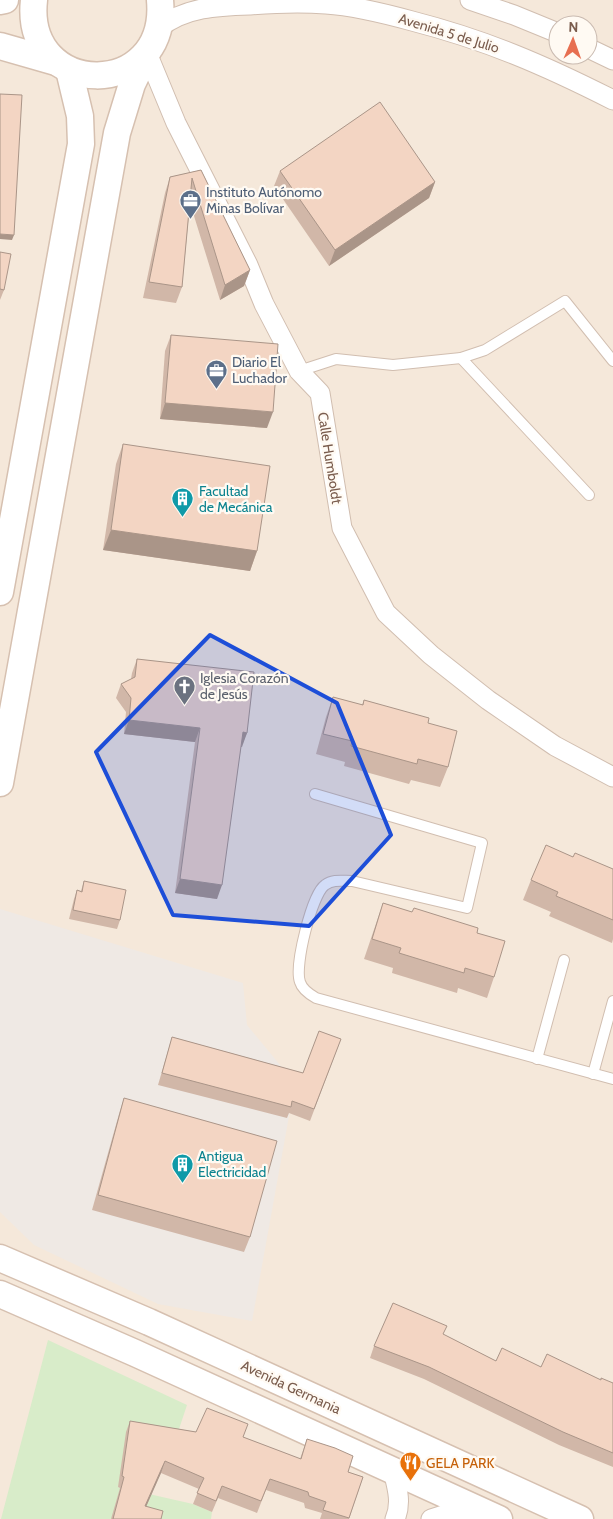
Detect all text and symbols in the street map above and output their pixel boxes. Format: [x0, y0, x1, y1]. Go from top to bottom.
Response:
street label: Avenida 5 de Julio [397, 9, 502, 57]
north arrow [548, 15, 598, 65]
text: N [568, 18, 579, 36]
place label: Instituto Autónomo Minas Bolívar [206, 183, 322, 217]
office icon: Instituto Autónomo Minas Bolívar [178, 188, 202, 219]
place label: Diario El Luchador [232, 353, 287, 387]
office icon: Diario El Luchador [204, 358, 228, 389]
street label: Calle Humboldt [314, 411, 346, 505]
place label: Facultad de Mecánica [199, 482, 273, 516]
building icon: Facultad de Mecánica [171, 487, 195, 518]
place label: Iglesia Corazón de Jesús [200, 669, 289, 703]
church icon: Iglesia Corazón de Jesús [172, 674, 196, 705]
place label: Antigua Electricidad [198, 1147, 266, 1181]
building icon: Antigua Electricidad [170, 1152, 194, 1183]
street label: Avenida Germania [238, 1356, 344, 1418]
restaurant icon: GELA PARK [398, 1451, 422, 1482]
place label: GELA PARK [426, 1454, 494, 1472]

